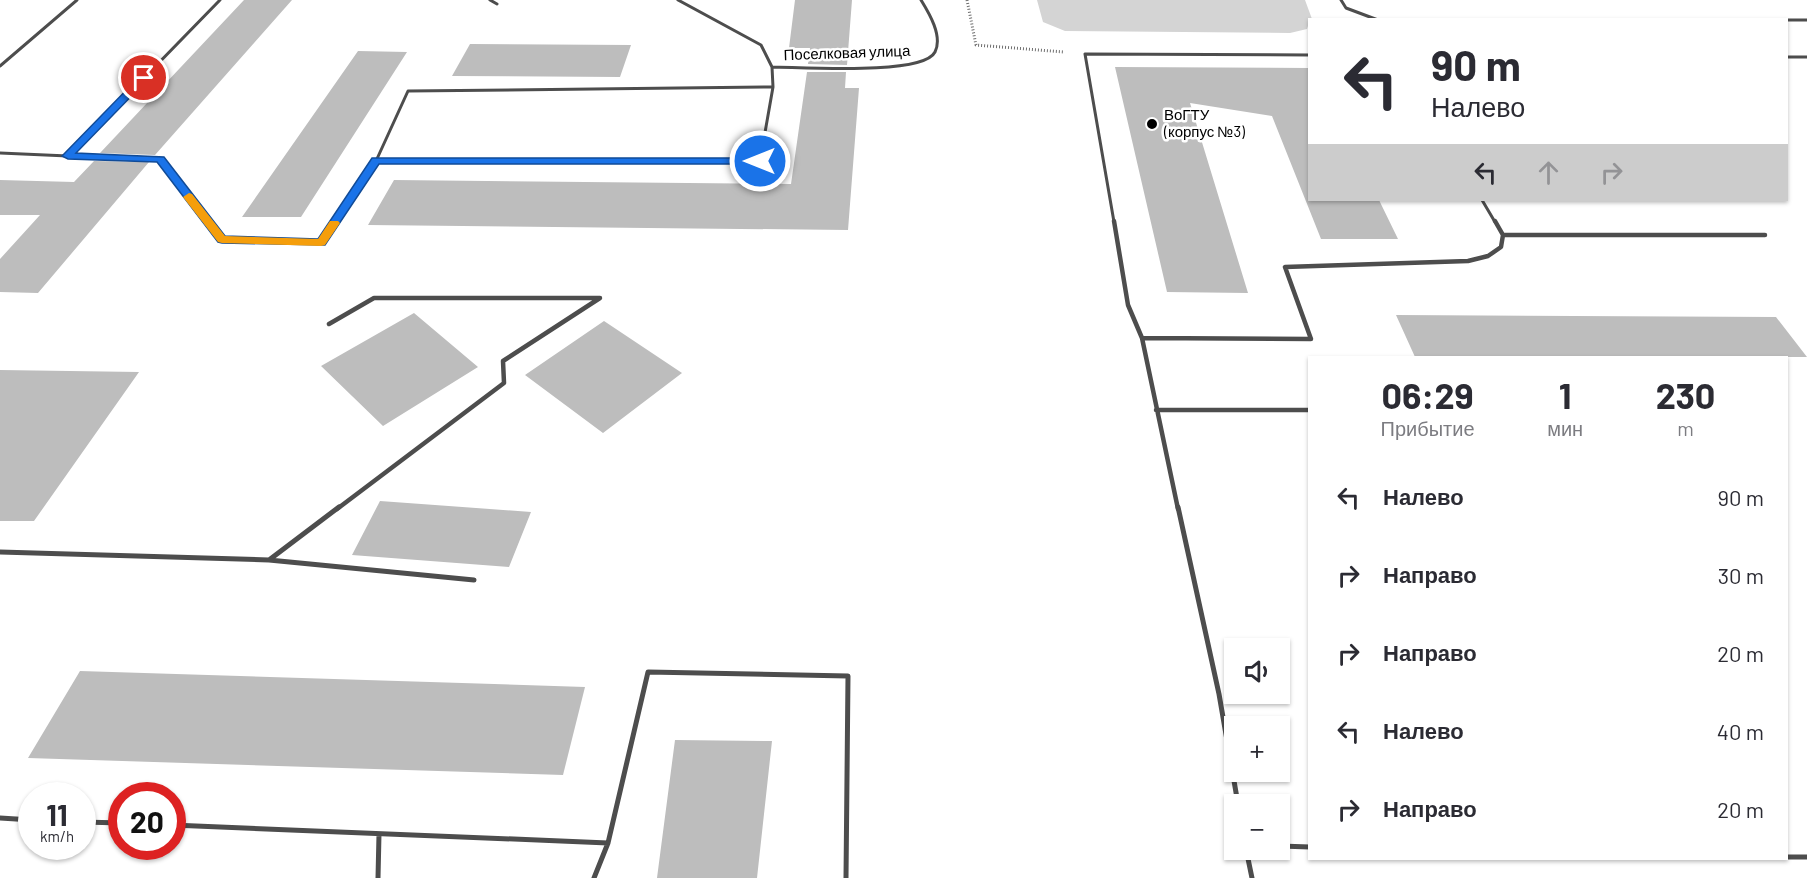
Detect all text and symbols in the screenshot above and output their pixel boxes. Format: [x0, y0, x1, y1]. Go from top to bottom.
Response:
text: 90 m [1431, 39, 1521, 89]
street label: Поселковая улица [783, 41, 911, 63]
icon: left [1332, 42, 1410, 120]
pin [118, 52, 169, 103]
icon: arrive [127, 61, 160, 94]
text: Налево [1431, 90, 1525, 122]
place label: ВоГТУ (корпус №3) [1163, 105, 1245, 140]
marker: ВоГТУ (корпус №3) [1145, 117, 1159, 131]
position arrow [728, 129, 792, 193]
icon: left [1469, 156, 1502, 189]
icon: ahead [1532, 156, 1565, 189]
icon: right [1595, 156, 1628, 189]
text: 06:29 [1381, 373, 1474, 416]
text: 1 [1559, 373, 1572, 416]
text: 230 [1656, 373, 1715, 416]
text: Прибытие [1381, 416, 1475, 440]
text: мин [1547, 416, 1583, 440]
text: m [1677, 416, 1694, 440]
icon: left [1332, 481, 1365, 514]
text: Налево [1383, 483, 1464, 509]
text: 90 m [1718, 484, 1764, 510]
icon: right [1332, 559, 1365, 592]
text: Направо [1383, 561, 1477, 587]
text: 30 m [1718, 562, 1764, 588]
icon: right [1332, 637, 1365, 670]
map controls [1224, 638, 1290, 860]
button: sound [1224, 638, 1290, 704]
text: Направо [1383, 639, 1477, 665]
text: 20 m [1717, 640, 1764, 666]
icon: left [1332, 715, 1365, 748]
button: + [1224, 716, 1290, 782]
text: Налево [1383, 717, 1464, 743]
text: 40 m [1717, 718, 1764, 744]
speed limit sign: 20 [108, 782, 186, 860]
icon: right [1332, 793, 1365, 826]
button: − [1224, 794, 1290, 860]
text: Направо [1383, 795, 1477, 821]
text: 11 [46, 796, 68, 832]
text: 20 m [1717, 796, 1764, 822]
text: km/h [40, 827, 74, 845]

